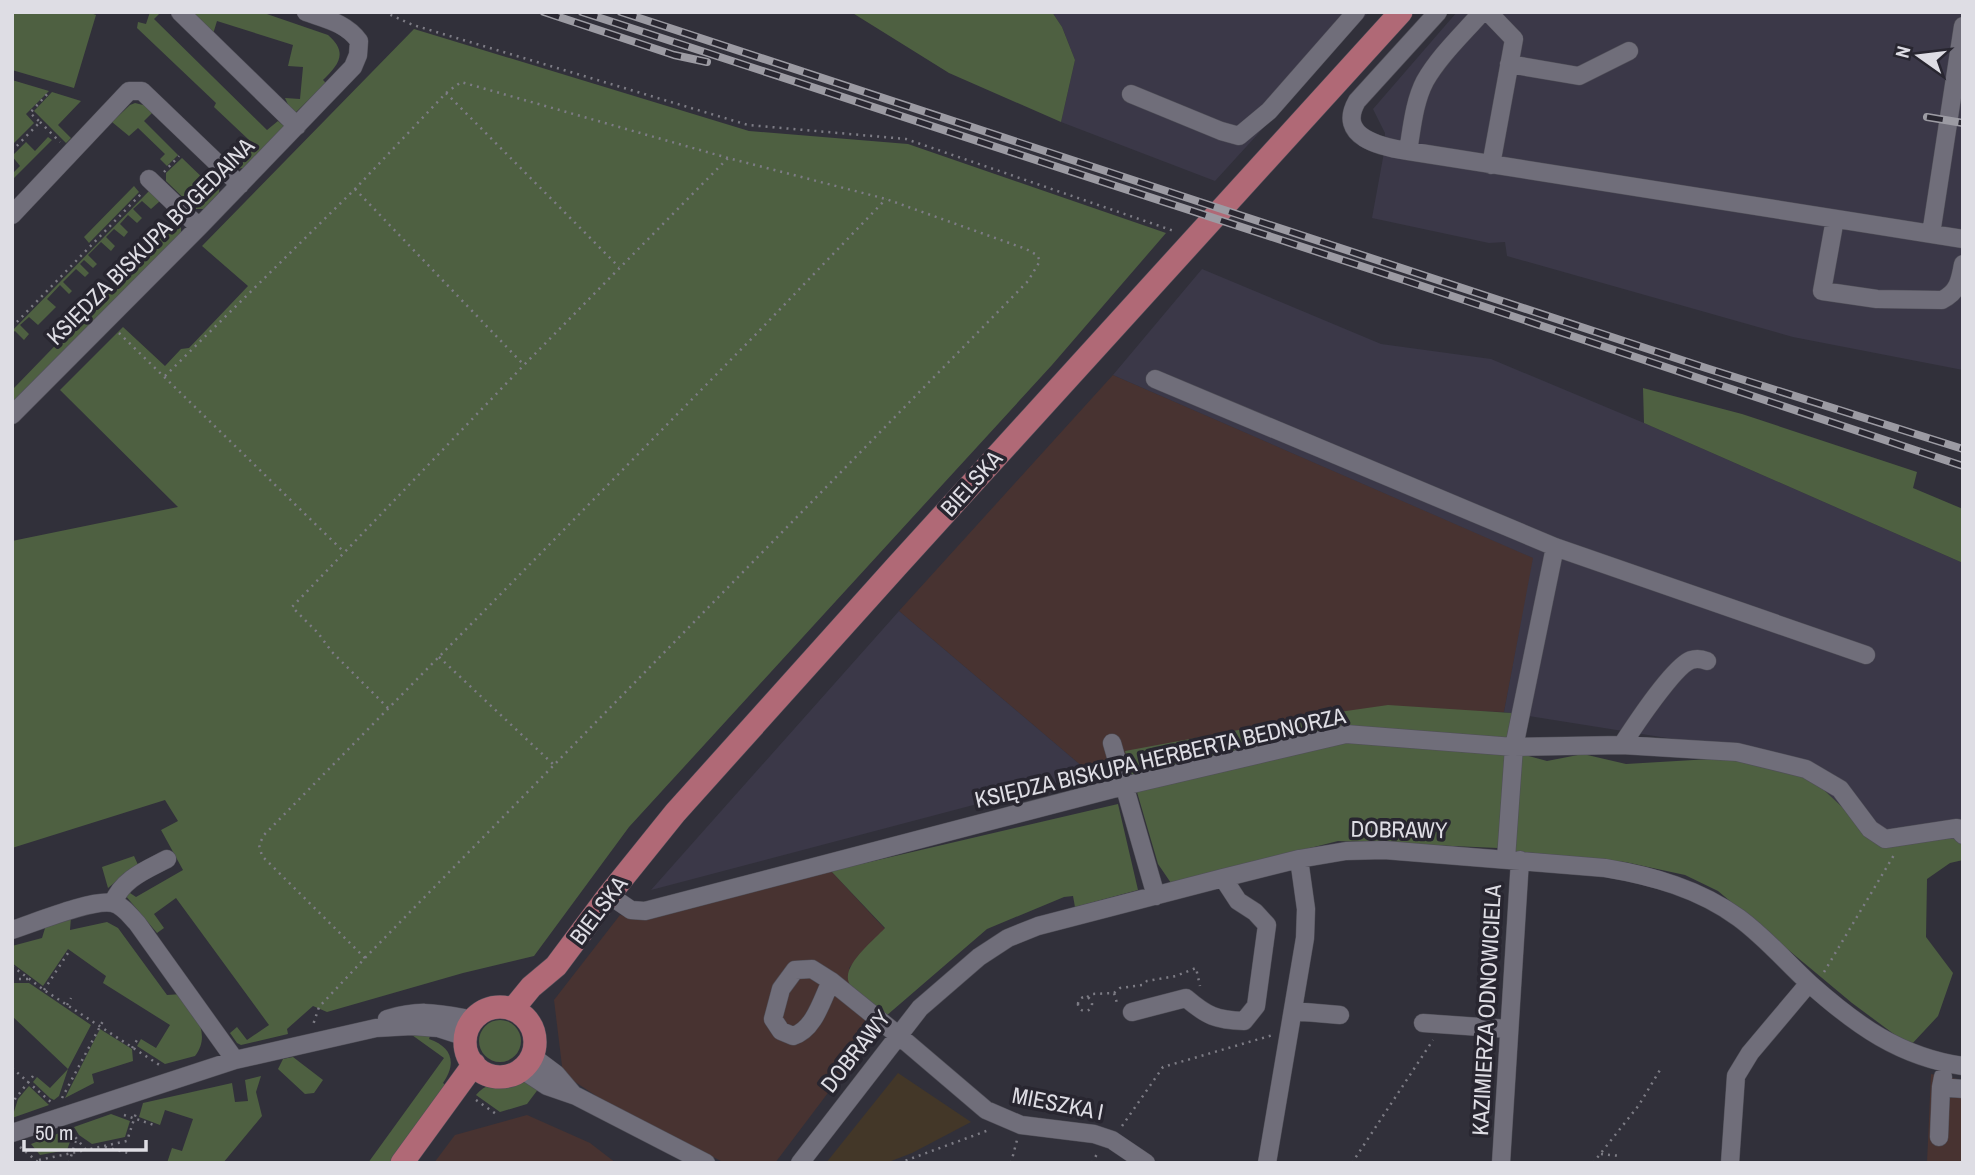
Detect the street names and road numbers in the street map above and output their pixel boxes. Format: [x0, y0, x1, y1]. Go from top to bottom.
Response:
street label: KSIĘDZA BISKUPA BOGEDAINA [39, 130, 261, 352]
street label: BIELSKA [933, 443, 1009, 523]
street label: KSIĘDZA BISKUPA HERBERTA BEDNORZA [972, 699, 1349, 815]
street label: DOBRAWY [1350, 813, 1448, 845]
street label: BIELSKA [562, 869, 634, 951]
street label: KAZIMIERZA ODNOWICIELA [1464, 883, 1508, 1136]
street label: DOBRAWY [813, 1003, 897, 1099]
street label: MIESZKA I [1010, 1079, 1106, 1127]

